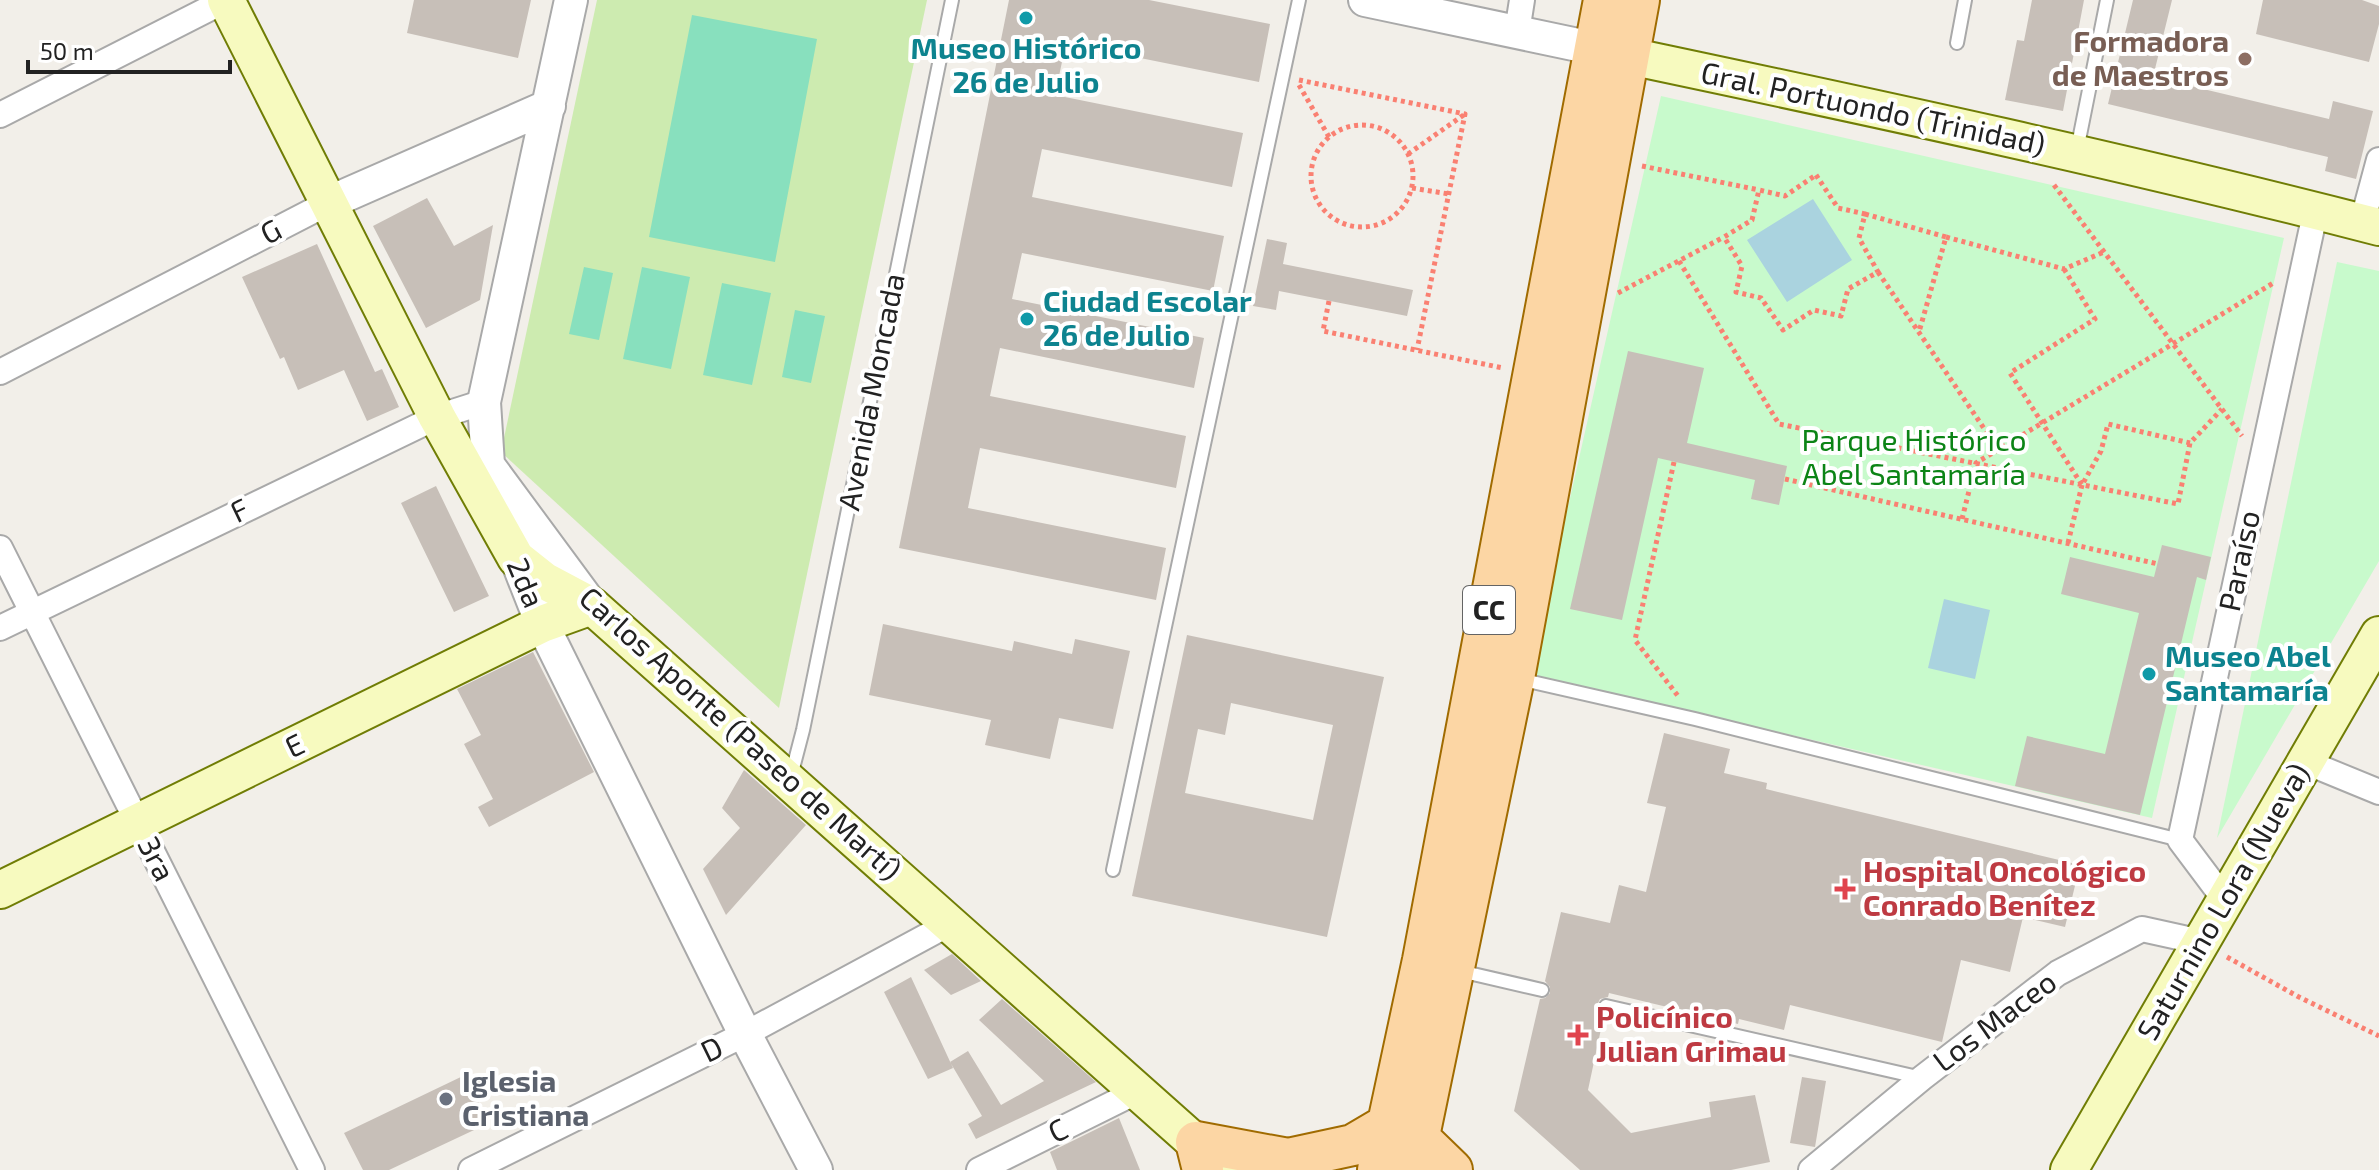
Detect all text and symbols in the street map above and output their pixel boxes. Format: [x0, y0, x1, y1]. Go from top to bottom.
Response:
marker: Museo Histórico 26 de Julio [1017, 9, 1035, 27]
place label: Formadora de Maestros [2052, 22, 2229, 92]
scale bar [28, 24, 230, 74]
place label: Museo Histórico 26 de Julio [910, 29, 1142, 99]
text: 50 m [40, 36, 94, 65]
marker: Formadora de Maestros [2236, 50, 2254, 68]
street label: Gral. Portuondo (Trinidad) [1698, 53, 2049, 161]
street label: G [254, 210, 287, 251]
street label: Avenida Moncada [829, 270, 911, 513]
place label: Ciudad Escolar 26 de Julio [1043, 282, 1252, 352]
marker: Ciudad Escolar 26 de Julio [1018, 310, 1036, 328]
park label: Parque Histórico Abel Santamaría [1802, 421, 2026, 491]
street label: F [224, 489, 254, 529]
street label: Paraíso [2210, 507, 2266, 614]
street label: 2da [500, 552, 553, 613]
street label: Carlos Aponte (Paseo de Martí) [573, 578, 910, 887]
road number: CC [1463, 586, 1515, 634]
place label: Museo Abel Santamaría [2165, 637, 2331, 707]
marker: Museo Abel Santamaría [2140, 665, 2158, 683]
street label: E [279, 724, 310, 764]
street label: Saturnino Lora (Nueva) [2128, 756, 2316, 1046]
street label: 3ra [131, 830, 184, 886]
place label: Hospital Oncológico Conrado Benítez [1863, 852, 2146, 922]
marker: Hospital Oncológico Conrado Benítez [1834, 878, 1856, 900]
street label: Los Maceo [1925, 962, 2062, 1078]
place label: Policínico Julian Grimau [1596, 998, 1787, 1068]
marker: Policínico Julian Grimau [1567, 1024, 1589, 1046]
street label: D [694, 1028, 728, 1069]
place label: Iglesia Cristiana [462, 1062, 589, 1132]
marker: Iglesia Cristiana [437, 1090, 455, 1108]
street label: C [1042, 1109, 1073, 1149]

